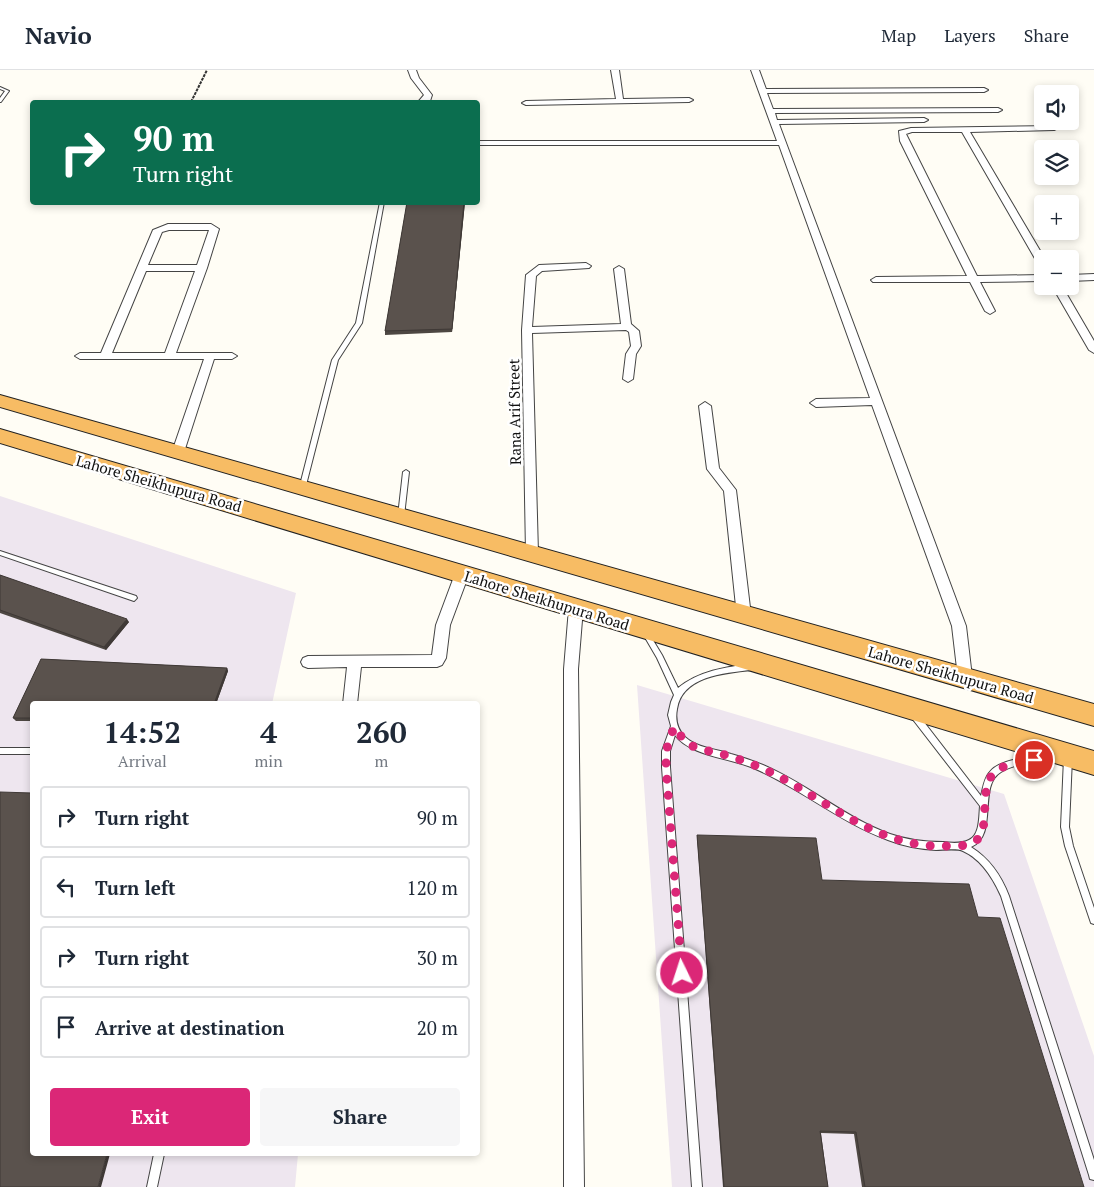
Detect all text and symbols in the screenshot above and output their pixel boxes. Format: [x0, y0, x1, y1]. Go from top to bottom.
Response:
text: Navio [25, 19, 92, 51]
text: Map [881, 23, 916, 47]
text: Layers [944, 23, 996, 47]
text: Share [1024, 23, 1069, 47]
map controls [1034, 85, 1079, 295]
button: sound [1034, 85, 1079, 130]
text: 90 m [133, 115, 214, 161]
icon: right [50, 120, 115, 185]
button: layers [1034, 140, 1079, 185]
text: Turn right [133, 159, 233, 188]
button: + [1034, 195, 1079, 240]
button: − [1034, 250, 1079, 295]
street label: Rana Arif Street [503, 358, 525, 465]
street label: Lahore Sheikhupura Road [74, 450, 244, 516]
street label: Lahore Sheikhupura Road [462, 565, 632, 635]
street label: Lahore Sheikhupura Road [866, 641, 1036, 707]
text: 14:52 [103, 712, 181, 752]
text: 4 [260, 712, 277, 752]
text: 260 [356, 712, 407, 752]
pin [1013, 739, 1055, 781]
icon: arrive [1020, 746, 1048, 774]
text: Arrival [118, 750, 167, 772]
text: min [255, 750, 283, 772]
text: m [374, 750, 388, 772]
icon: right [52, 803, 80, 831]
text: Turn right [95, 805, 189, 830]
text: 90 m [417, 805, 458, 830]
icon: left [52, 873, 80, 901]
text: Turn left [95, 875, 176, 900]
text: 120 m [407, 875, 458, 900]
icon: right [52, 943, 80, 971]
text: Turn right [95, 945, 189, 970]
text: 30 m [417, 945, 458, 970]
position arrow [655, 946, 707, 998]
icon: arrive [52, 1013, 80, 1041]
text: Arrive at destination [95, 1015, 284, 1040]
text: 20 m [417, 1015, 458, 1040]
button: Exit [50, 1088, 250, 1146]
button: Share [260, 1088, 460, 1146]

